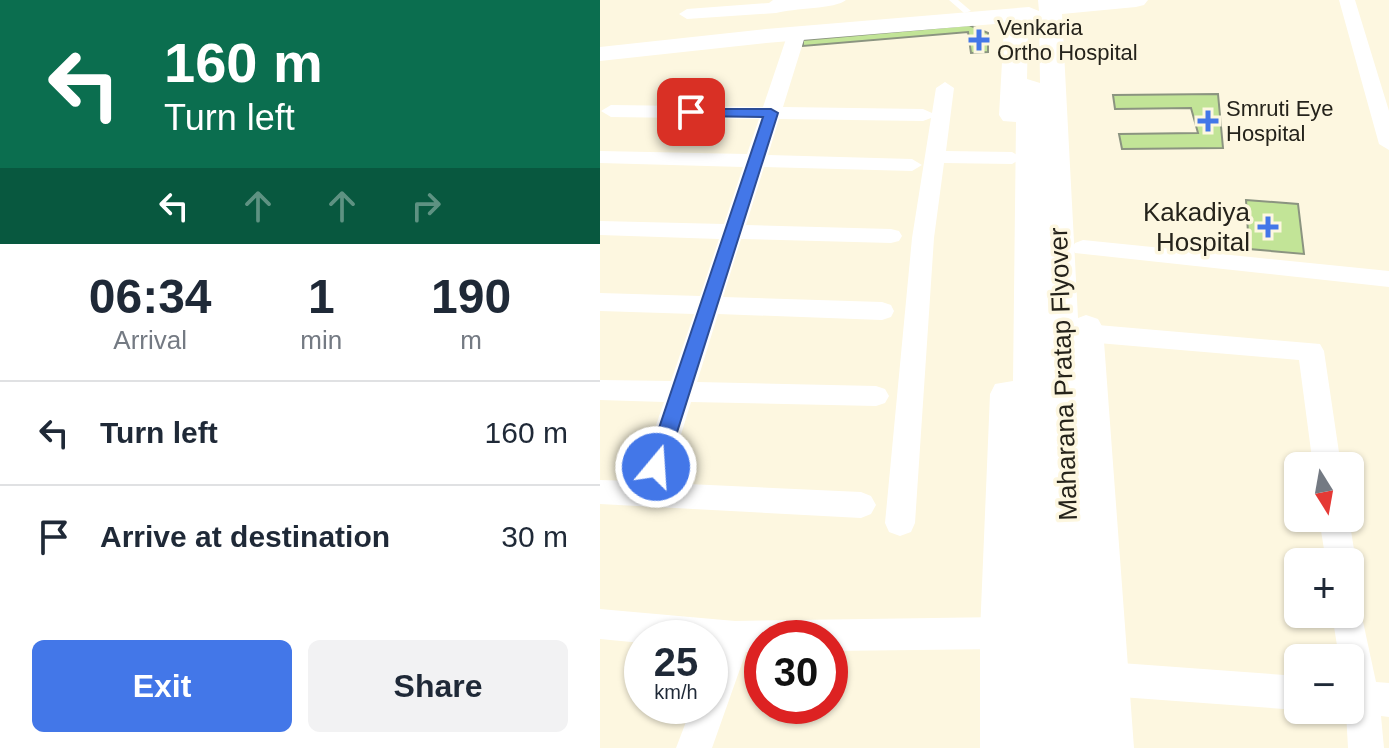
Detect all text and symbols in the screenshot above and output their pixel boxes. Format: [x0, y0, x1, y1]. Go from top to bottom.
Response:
place label: Venkaria Ortho Hospital [997, 15, 1138, 65]
marker: Venkaria Ortho Hospital [968, 29, 990, 51]
text: 160 m [164, 31, 323, 94]
icon: left [32, 32, 136, 136]
pin [657, 78, 725, 146]
icon: arrive [669, 90, 713, 134]
place label: Smruti Eye Hospital [1226, 96, 1334, 146]
text: Turn left [164, 97, 295, 138]
marker: Smruti Eye Hospital [1197, 110, 1219, 132]
icon: left [152, 184, 196, 228]
icon: ahead [236, 184, 280, 228]
icon: ahead [320, 184, 364, 228]
icon: right [404, 184, 448, 228]
place label: Kakadiya Hospital [1143, 197, 1251, 257]
marker: Kakadiya Hospital [1257, 216, 1279, 238]
street label: Maharana Pratap Flyover [1043, 227, 1083, 521]
text: 06:34 [89, 270, 212, 323]
text: 1 [308, 270, 335, 323]
text: 190 [431, 270, 511, 323]
text: Arrival [113, 325, 187, 355]
text: min [300, 325, 342, 355]
text: m [460, 325, 482, 355]
icon: left [32, 411, 76, 455]
text: Turn left [100, 416, 218, 449]
text: 160 m [485, 416, 568, 449]
position arrow [614, 425, 698, 509]
north arrow [1284, 452, 1364, 532]
map controls [1284, 452, 1364, 724]
icon: arrive [32, 515, 76, 559]
text: Arrive at destination [100, 520, 390, 553]
text: 30 m [501, 520, 568, 553]
button: + [1284, 548, 1364, 628]
speed limit sign: 30 [744, 620, 848, 724]
button: Exit [32, 640, 292, 732]
button: Share [308, 640, 568, 732]
text: 25 [654, 640, 698, 684]
button: − [1284, 644, 1364, 724]
text: km/h [654, 681, 698, 703]

